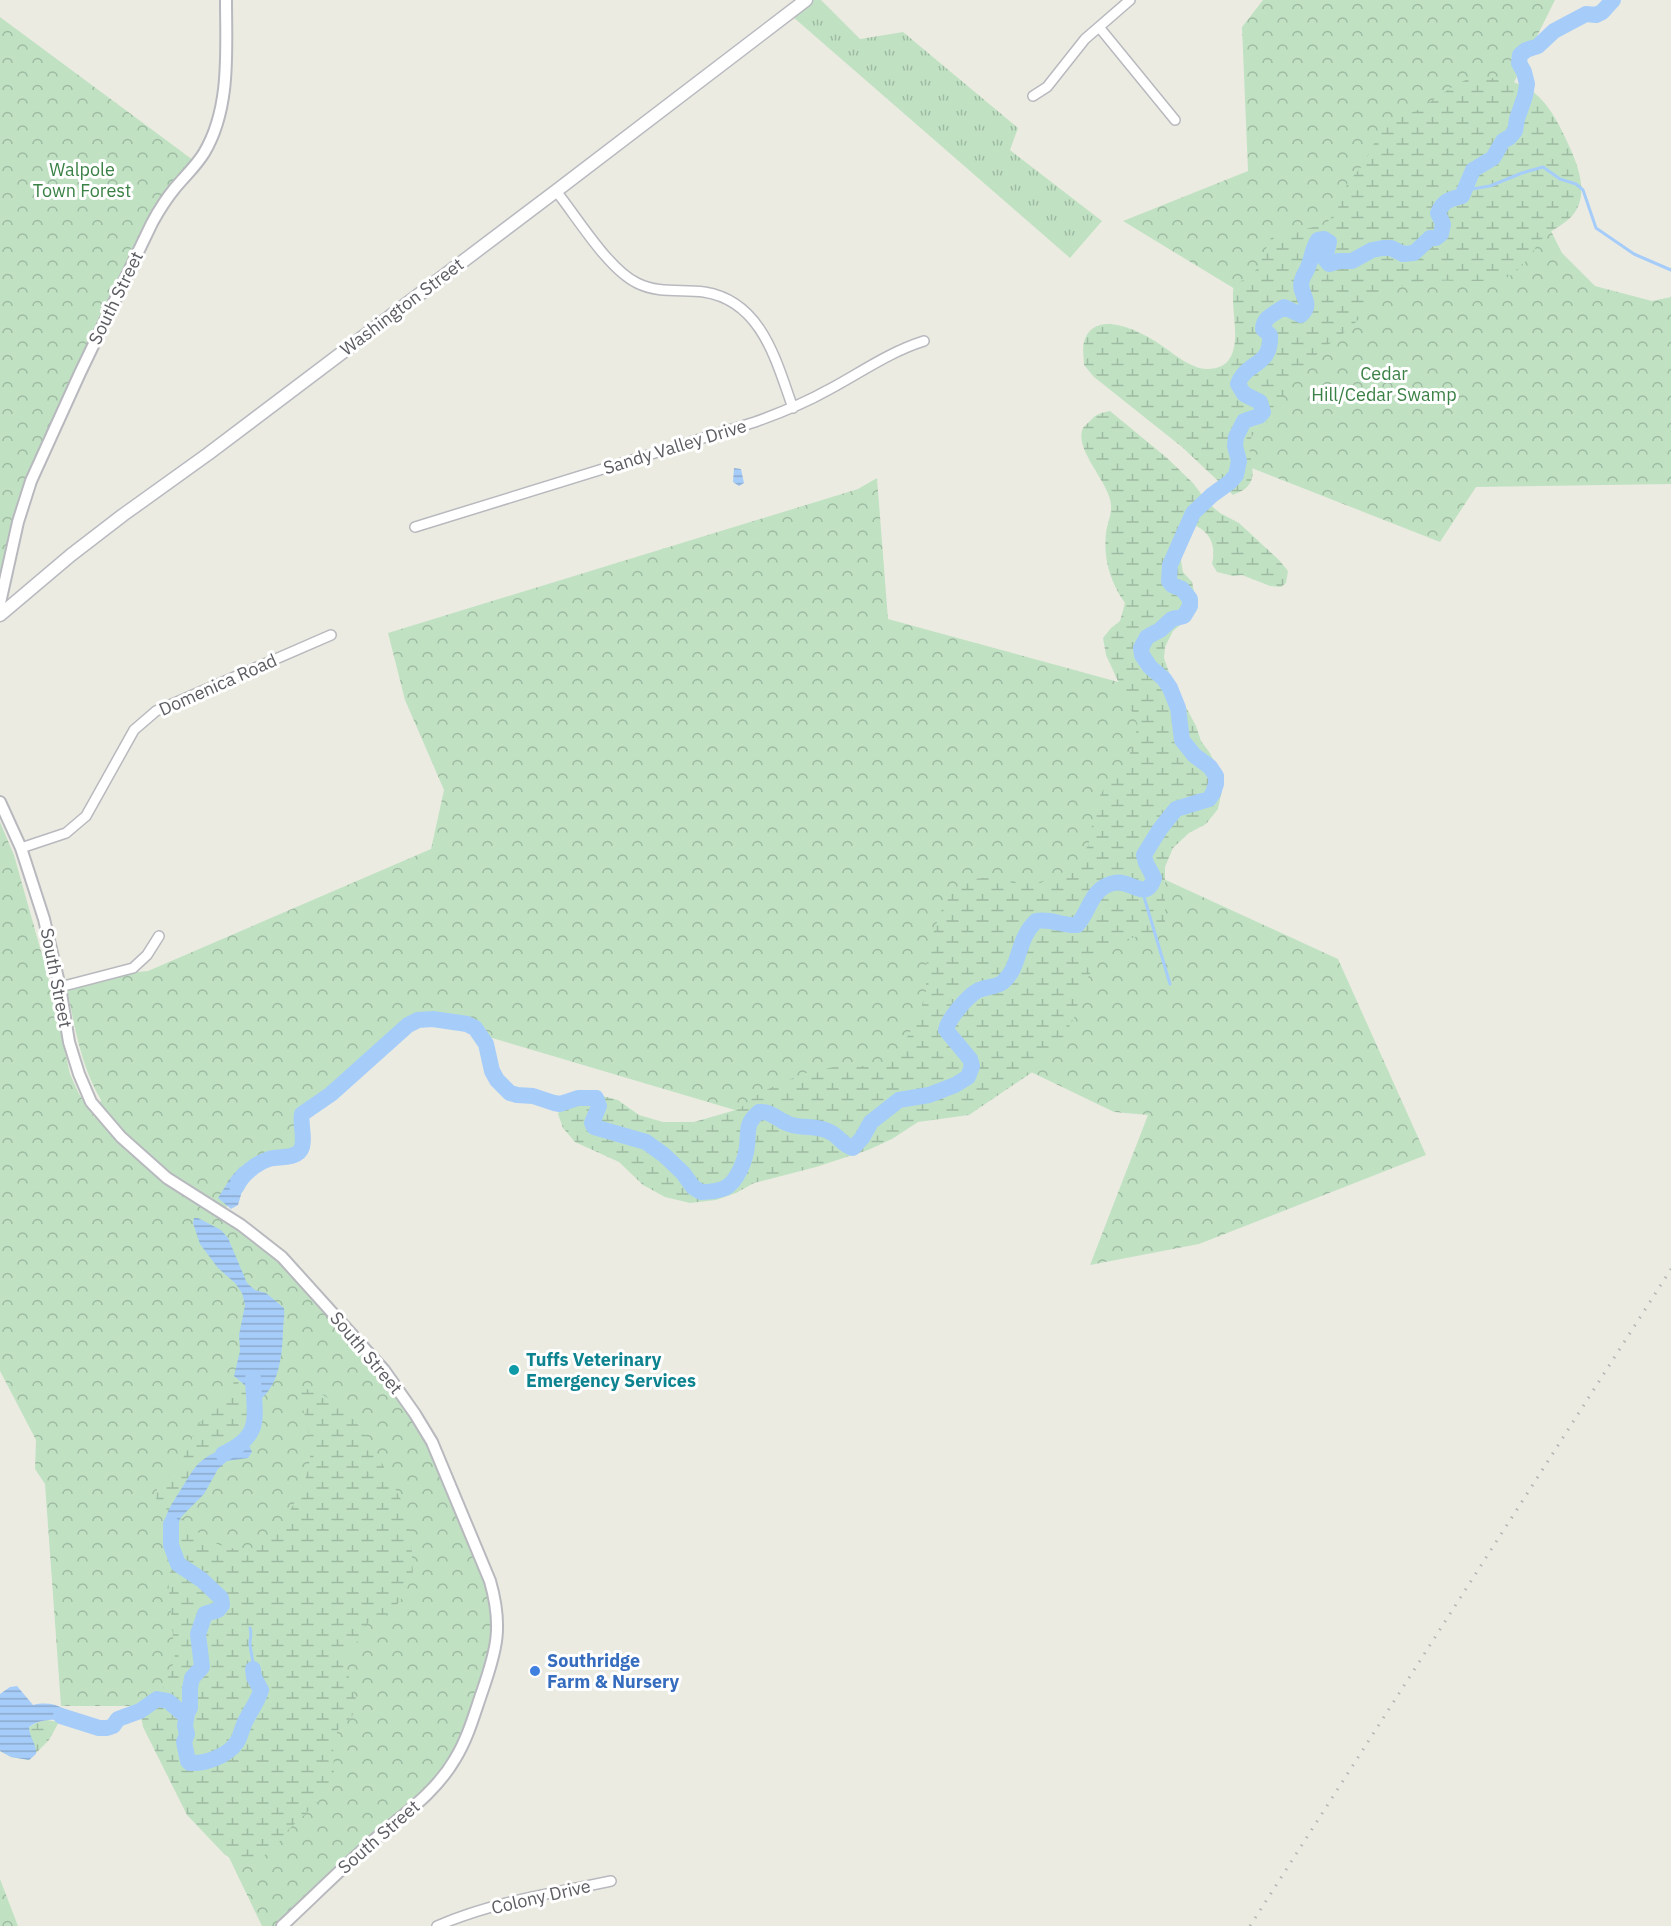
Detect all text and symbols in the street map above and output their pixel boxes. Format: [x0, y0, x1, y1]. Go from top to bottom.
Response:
park label: Walpole Town Forest [33, 158, 131, 202]
street label: South Street [83, 247, 148, 348]
street label: Washington Street [335, 253, 468, 361]
park label: Cedar Hill/Cedar Swamp [1311, 362, 1457, 406]
street label: Sandy Valley Drive [600, 414, 749, 479]
street label: Domenica Road [155, 648, 280, 721]
street label: South Street [36, 926, 77, 1030]
street label: South Street [325, 1307, 408, 1399]
place label: Tuffs Veterinary Emergency Services [526, 1348, 696, 1392]
marker: Tuffs Veterinary Emergency Services [507, 1363, 521, 1377]
place label: Southridge Farm & Nursery [547, 1649, 680, 1693]
marker: Southridge Farm & Nursery [528, 1664, 542, 1678]
street label: South Street [333, 1795, 424, 1878]
street label: Colony Drive [489, 1874, 593, 1919]

